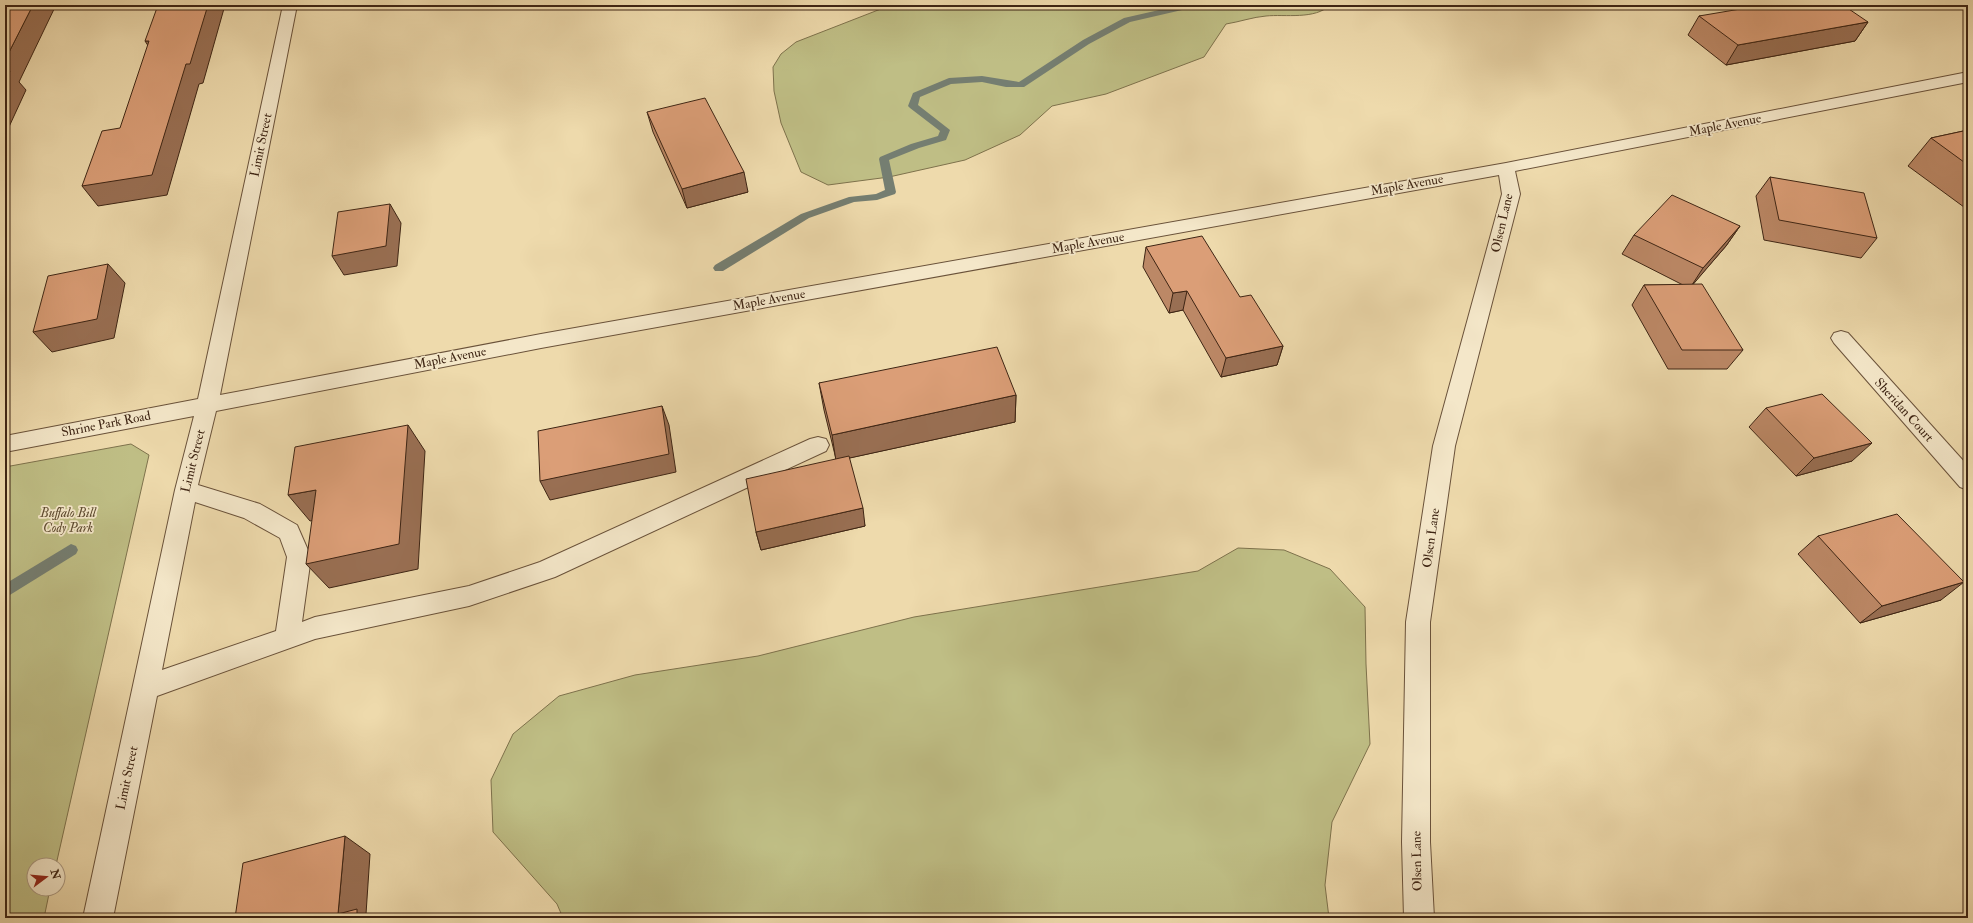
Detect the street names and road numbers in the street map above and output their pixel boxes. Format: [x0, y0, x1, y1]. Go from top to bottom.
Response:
street label: Maple Avenue [1687, 110, 1763, 141]
street label: Limit Street [246, 112, 276, 178]
street label: Maple Avenue [1369, 171, 1445, 200]
street label: Olsen Lane [1487, 191, 1517, 254]
street label: Maple Avenue [1050, 229, 1126, 258]
street label: Maple Avenue [731, 286, 807, 315]
street label: Maple Avenue [412, 343, 488, 374]
street label: Sheridan Court [1871, 375, 1937, 445]
street label: Shrine Park Road [60, 407, 153, 441]
street label: Limit Street [177, 428, 209, 494]
street label: Olsen Lane [1419, 507, 1443, 569]
street label: Limit Street [112, 745, 142, 811]
street label: Olsen Lane [1408, 830, 1426, 891]

